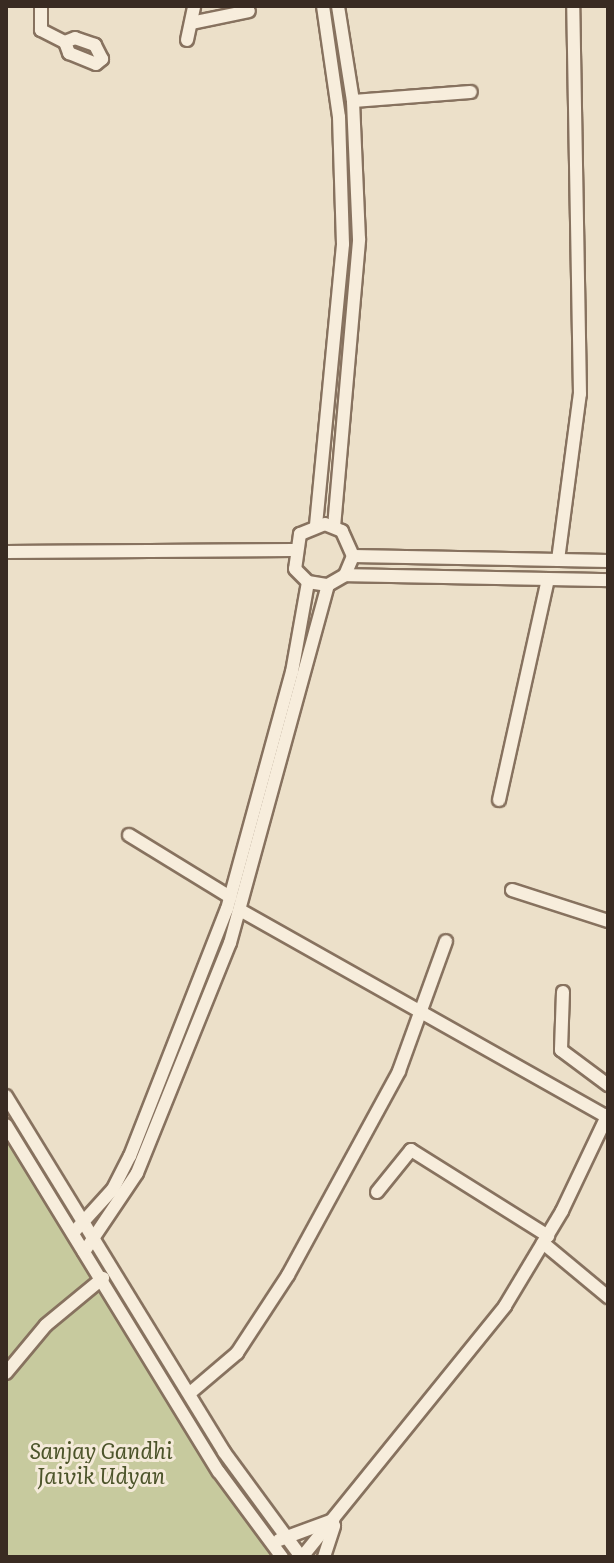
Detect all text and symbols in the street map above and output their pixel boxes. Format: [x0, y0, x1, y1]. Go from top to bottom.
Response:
park label: Sanjay Gandhi Jaivik Udyan [30, 1436, 172, 1488]

